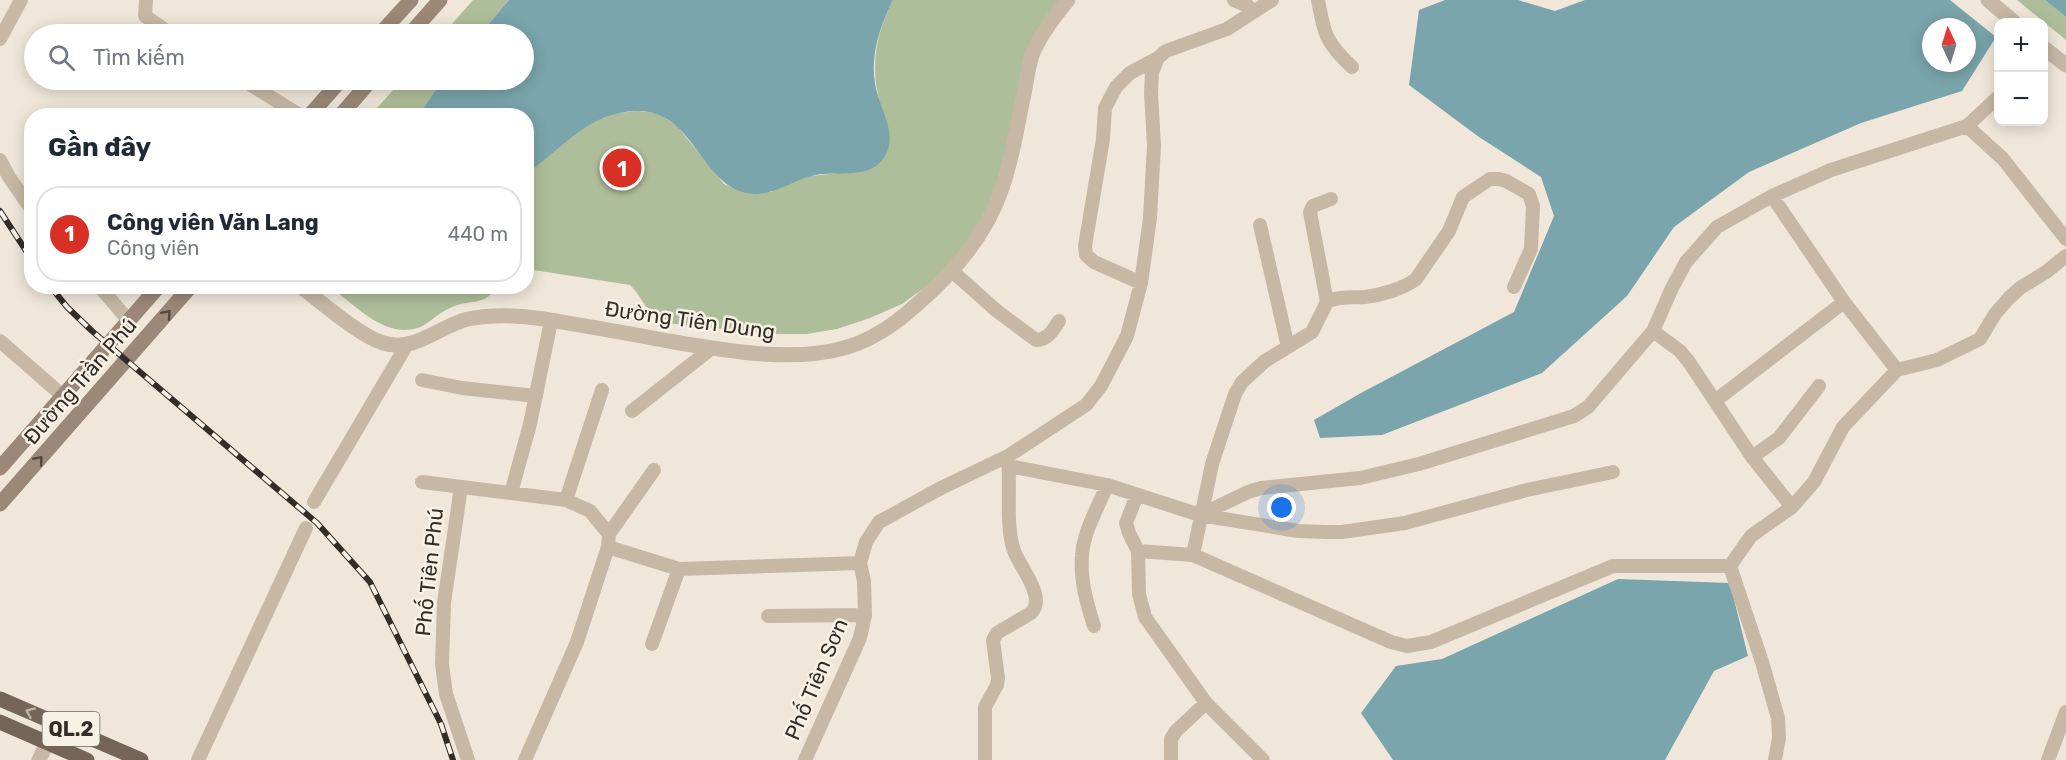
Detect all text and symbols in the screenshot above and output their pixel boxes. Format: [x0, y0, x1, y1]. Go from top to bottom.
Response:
north arrow [1922, 18, 1976, 72]
map controls [1994, 18, 2048, 126]
button: + [1994, 18, 2048, 72]
search box [24, 24, 534, 90]
icon: search [45, 41, 78, 74]
text: Tìm kiếm [93, 44, 185, 71]
button: − [1994, 72, 2048, 126]
text: Gần đây [48, 132, 151, 163]
pin: 1 [602, 146, 642, 190]
text: Công viên Văn Lang [107, 209, 319, 236]
text: 1 [65, 222, 74, 246]
text: 440 m [448, 222, 508, 246]
text: Công viên [107, 236, 199, 260]
street label: Đường Tiên Dung [603, 296, 777, 344]
one-way arrow [160, 310, 171, 320]
street label: Đường Trần Phú [18, 313, 142, 449]
one-way arrow [32, 456, 43, 467]
your location [1267, 493, 1296, 522]
street label: Phố Tiên Phú [410, 507, 448, 637]
street label: Phố Tiên Sơn [779, 615, 853, 743]
one-way arrow [25, 707, 36, 719]
road number: QL.2 [42, 712, 100, 746]

